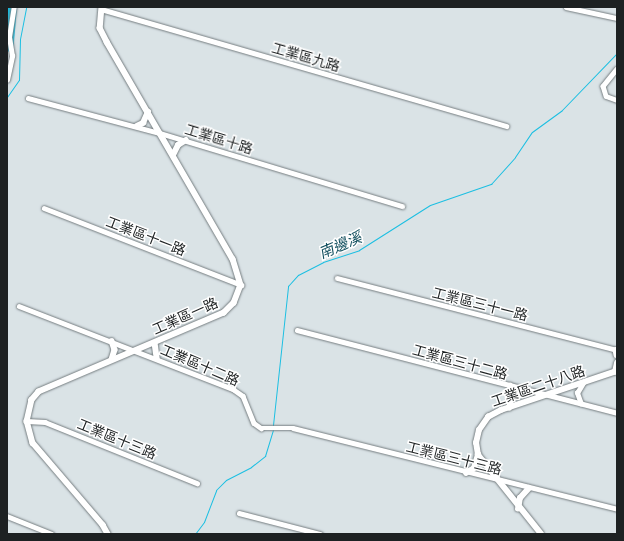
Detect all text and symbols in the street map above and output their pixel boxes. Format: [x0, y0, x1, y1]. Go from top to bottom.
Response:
street label: 工業區九路 [270, 39, 342, 75]
street label: 工業區十路 [183, 121, 255, 157]
street label: 工業區十一路 [104, 213, 188, 259]
water label: 南邊溪 [316, 228, 364, 262]
street label: 工業區三十一路 [430, 284, 530, 324]
street label: 工業區一路 [150, 294, 220, 338]
street label: 工業區十二路 [158, 341, 242, 389]
street label: 工業區三十二路 [410, 341, 510, 383]
street label: 工業區二十八路 [489, 362, 587, 410]
street label: 工業區十三路 [75, 415, 159, 463]
street label: 工業區三十三路 [404, 438, 504, 478]

